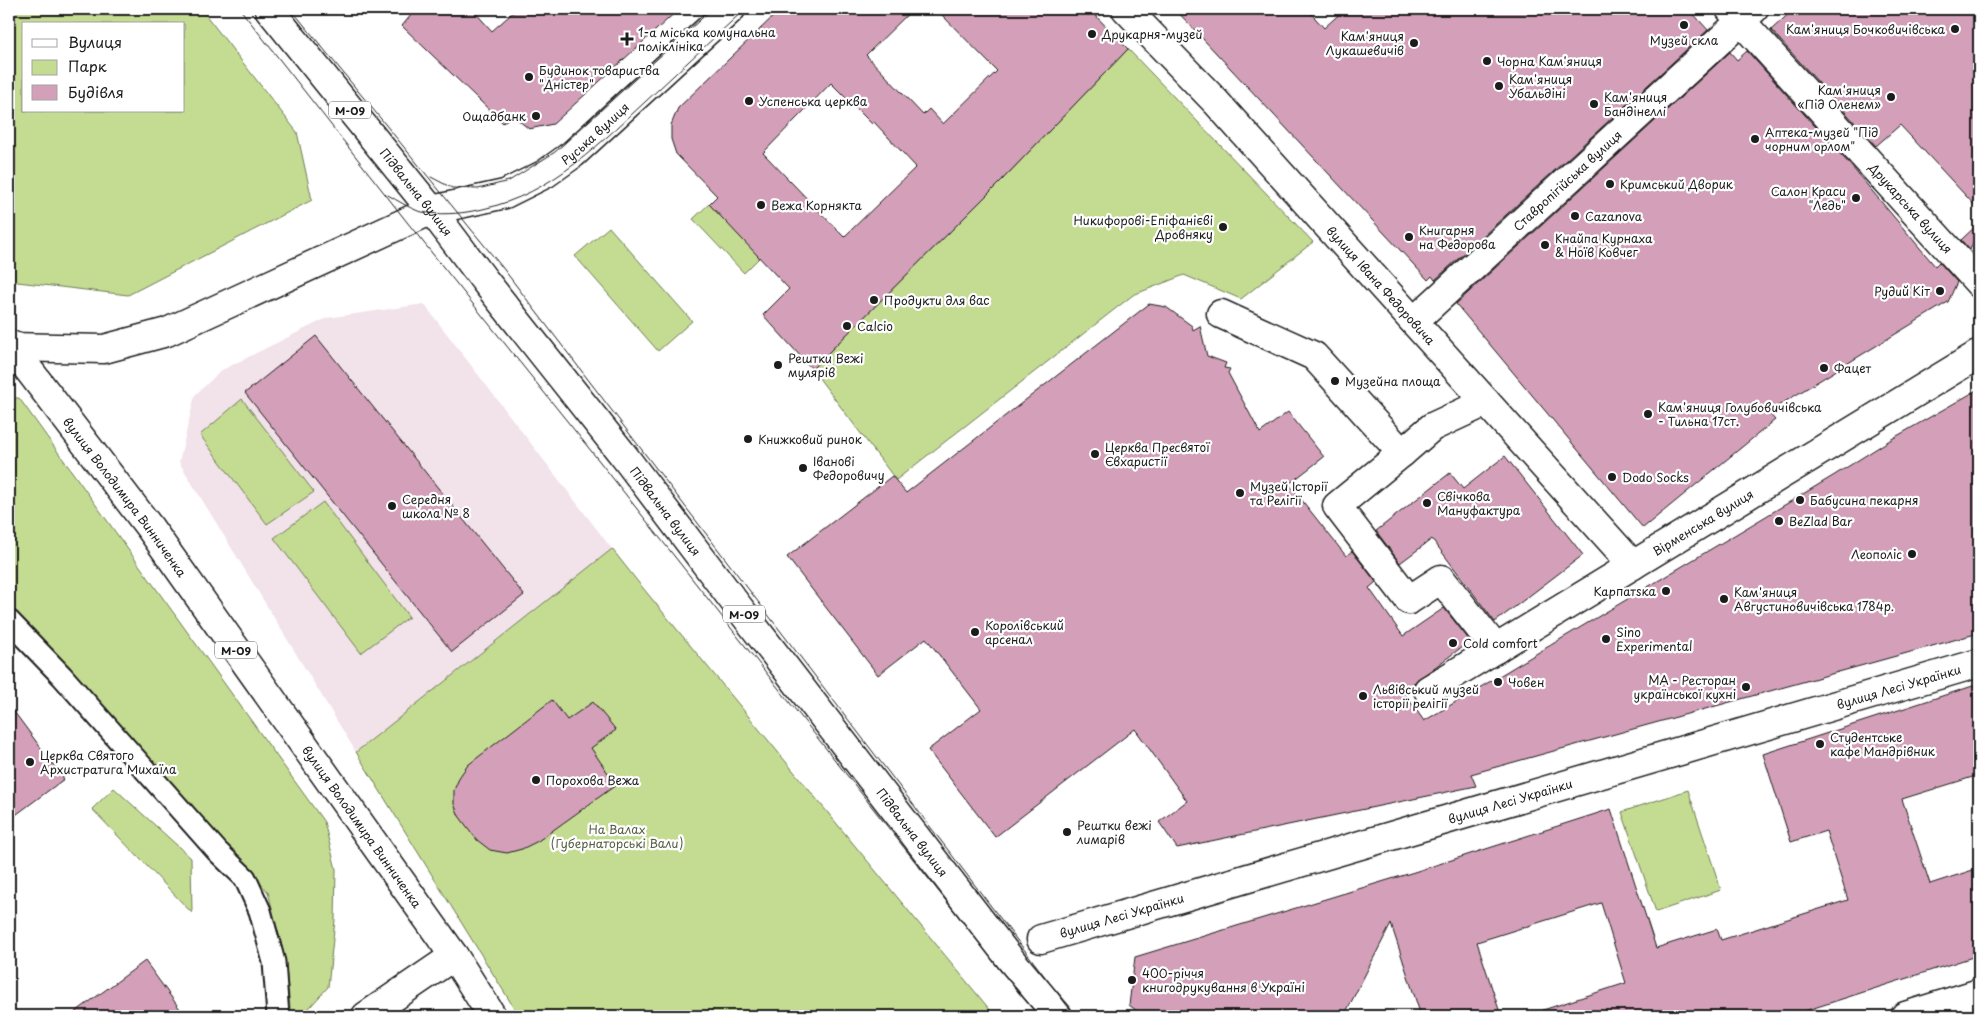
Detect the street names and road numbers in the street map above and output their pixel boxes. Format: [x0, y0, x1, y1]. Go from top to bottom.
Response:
street label: Руська вулиця [557, 98, 633, 169]
road number: М-09 [329, 102, 371, 118]
street label: Ставропігійська вулиця [1509, 126, 1626, 235]
street label: Підвальна вулиця [376, 144, 457, 240]
street label: Друкарська вулиця [1864, 158, 1957, 257]
street label: вулиця Івана Федоровича [1323, 222, 1440, 349]
street label: вулиця Володимира Винниченка [59, 413, 191, 581]
street label: Підвальна вулиця [626, 463, 705, 559]
street label: Вірменська вулиця [1649, 485, 1757, 560]
road number: М-09 [723, 606, 765, 622]
road number: М-09 [215, 642, 257, 658]
street label: вулиця Лесі Українки [1834, 660, 1963, 713]
street label: вулиця Володимира Винниченка [298, 742, 426, 912]
street label: вулиця Лесі Українки [1446, 774, 1574, 828]
street label: Підвальна вулиця [872, 784, 952, 880]
street label: вулиця Лесі Українки [1057, 888, 1186, 942]

